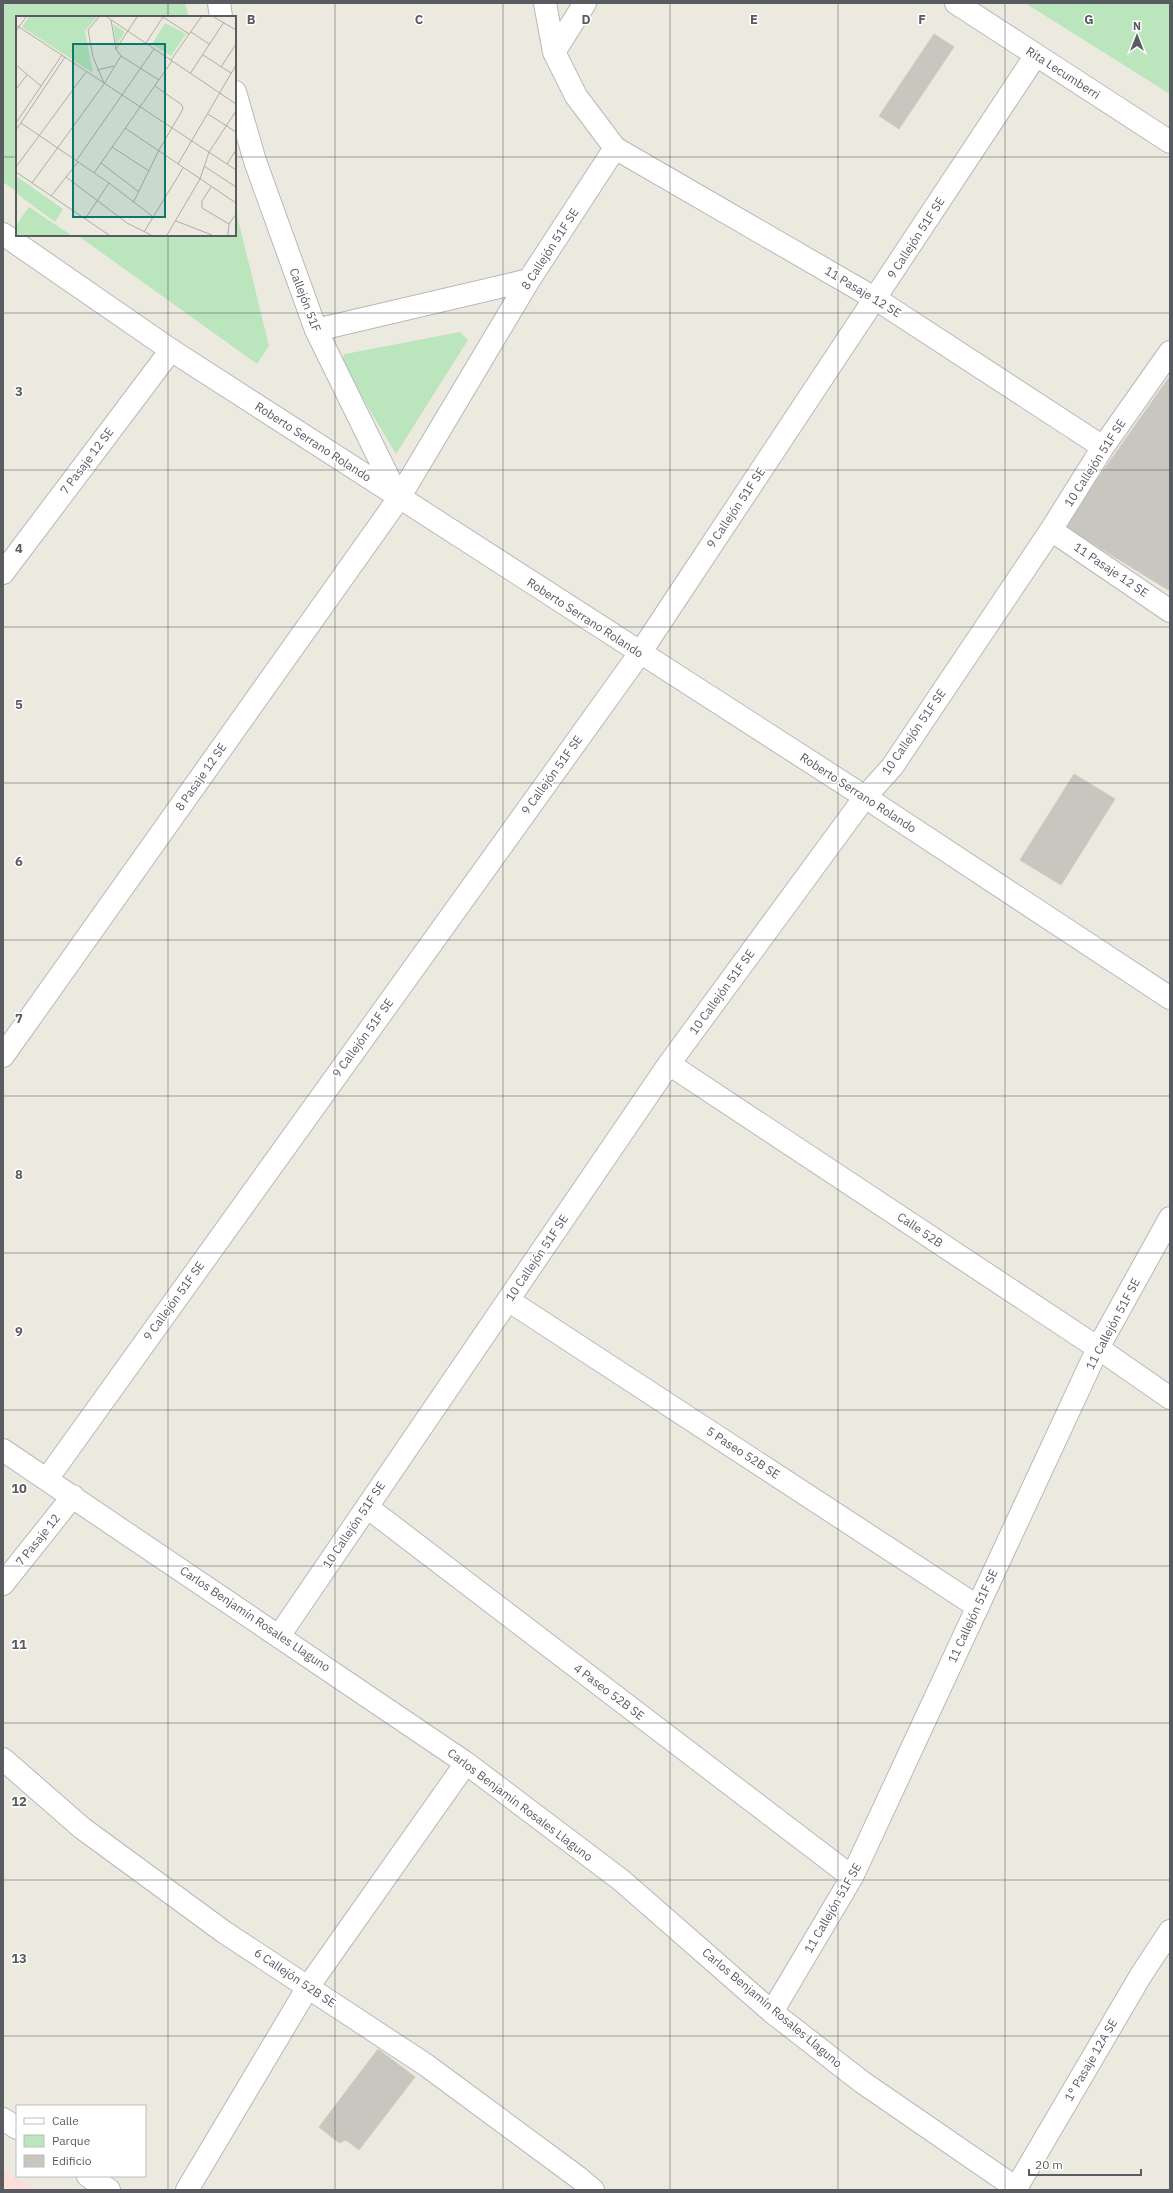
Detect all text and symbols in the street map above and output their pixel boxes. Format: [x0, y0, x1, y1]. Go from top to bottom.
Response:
text: B [247, 11, 256, 28]
text: C [415, 11, 424, 28]
text: D [581, 11, 591, 28]
text: E [750, 11, 758, 28]
text: F [918, 11, 926, 28]
text: G [1084, 11, 1094, 28]
inset map [16, 16, 236, 236]
north arrow [1117, 16, 1157, 56]
text: N [1133, 19, 1141, 33]
street label: Rita Lecumberri [1023, 43, 1103, 102]
street label: 9 Callejón 51F SE [884, 194, 948, 281]
street label: 8 Callejón 51F SE [518, 205, 582, 292]
street label: 11 Pasaje 12 SE [822, 263, 904, 320]
street label: Callejón 51F [286, 266, 325, 334]
text: 3 [15, 383, 23, 400]
street label: Roberto Serrano Rolando [252, 398, 374, 485]
street label: 10 Callejón 51F SE [1061, 416, 1128, 509]
street label: 7 Pasaje 12 SE [57, 424, 117, 497]
street label: 9 Callejón 51F SE [703, 464, 768, 551]
street label: 11 Pasaje 12 SE [1071, 539, 1151, 600]
text: 4 [15, 540, 23, 557]
street label: Roberto Serrano Rolando [524, 574, 646, 661]
street label: 10 Callejón 51F SE [878, 686, 949, 778]
text: 5 [15, 696, 23, 713]
street label: 9 Callejón 51F SE [518, 732, 585, 817]
street label: 8 Pasaje 12 SE [172, 740, 230, 814]
street label: Roberto Serrano Rolando [797, 749, 919, 836]
text: 6 [15, 853, 23, 870]
street label: 10 Callejón 51F SE [686, 946, 757, 1037]
street label: 9 Callejón 51F SE [329, 995, 396, 1080]
text: 7 [15, 1010, 23, 1027]
text: 8 [15, 1166, 23, 1183]
street label: Calle 52B [895, 1209, 946, 1250]
street label: 10 Callejón 51F SE [502, 1211, 571, 1304]
street label: 9 Callejón 51F SE [140, 1258, 207, 1343]
street label: 11 Callejón 51F SE [1082, 1275, 1143, 1372]
text: 9 [15, 1323, 23, 1340]
street label: 5 Paseo 52B SE [704, 1423, 783, 1482]
street label: 10 Callejón 51F SE [319, 1478, 388, 1571]
text: 10 [11, 1480, 27, 1497]
street label: 7 Pasaje 12 [12, 1511, 63, 1569]
street label: Carlos Benjamín Rosales Llaguno [177, 1563, 333, 1675]
street label: 11 Callejón 51F SE [944, 1567, 1001, 1665]
text: 11 [11, 1636, 27, 1653]
street label: 4 Paseo 52B SE [571, 1660, 648, 1723]
street label: Carlos Benjamín Rosales Llaguno [445, 1745, 596, 1864]
text: 12 [11, 1793, 27, 1810]
street label: 11 Callejón 51F SE [801, 1860, 864, 1955]
street label: 6 Callejón 52B SE [252, 1945, 339, 2010]
street label: Carlos Benjamín Rosales Llaguno [699, 1945, 846, 2071]
text: 13 [11, 1950, 27, 1967]
street label: 1° Pasaje 12A SE [1061, 2016, 1120, 2104]
legend [16, 2105, 146, 2177]
text: Calle [52, 2113, 79, 2128]
text: Parque [52, 2133, 91, 2148]
scale bar [1029, 2151, 1141, 2177]
text: Edificio [52, 2153, 92, 2168]
text: 20 m [1035, 2157, 1063, 2172]

